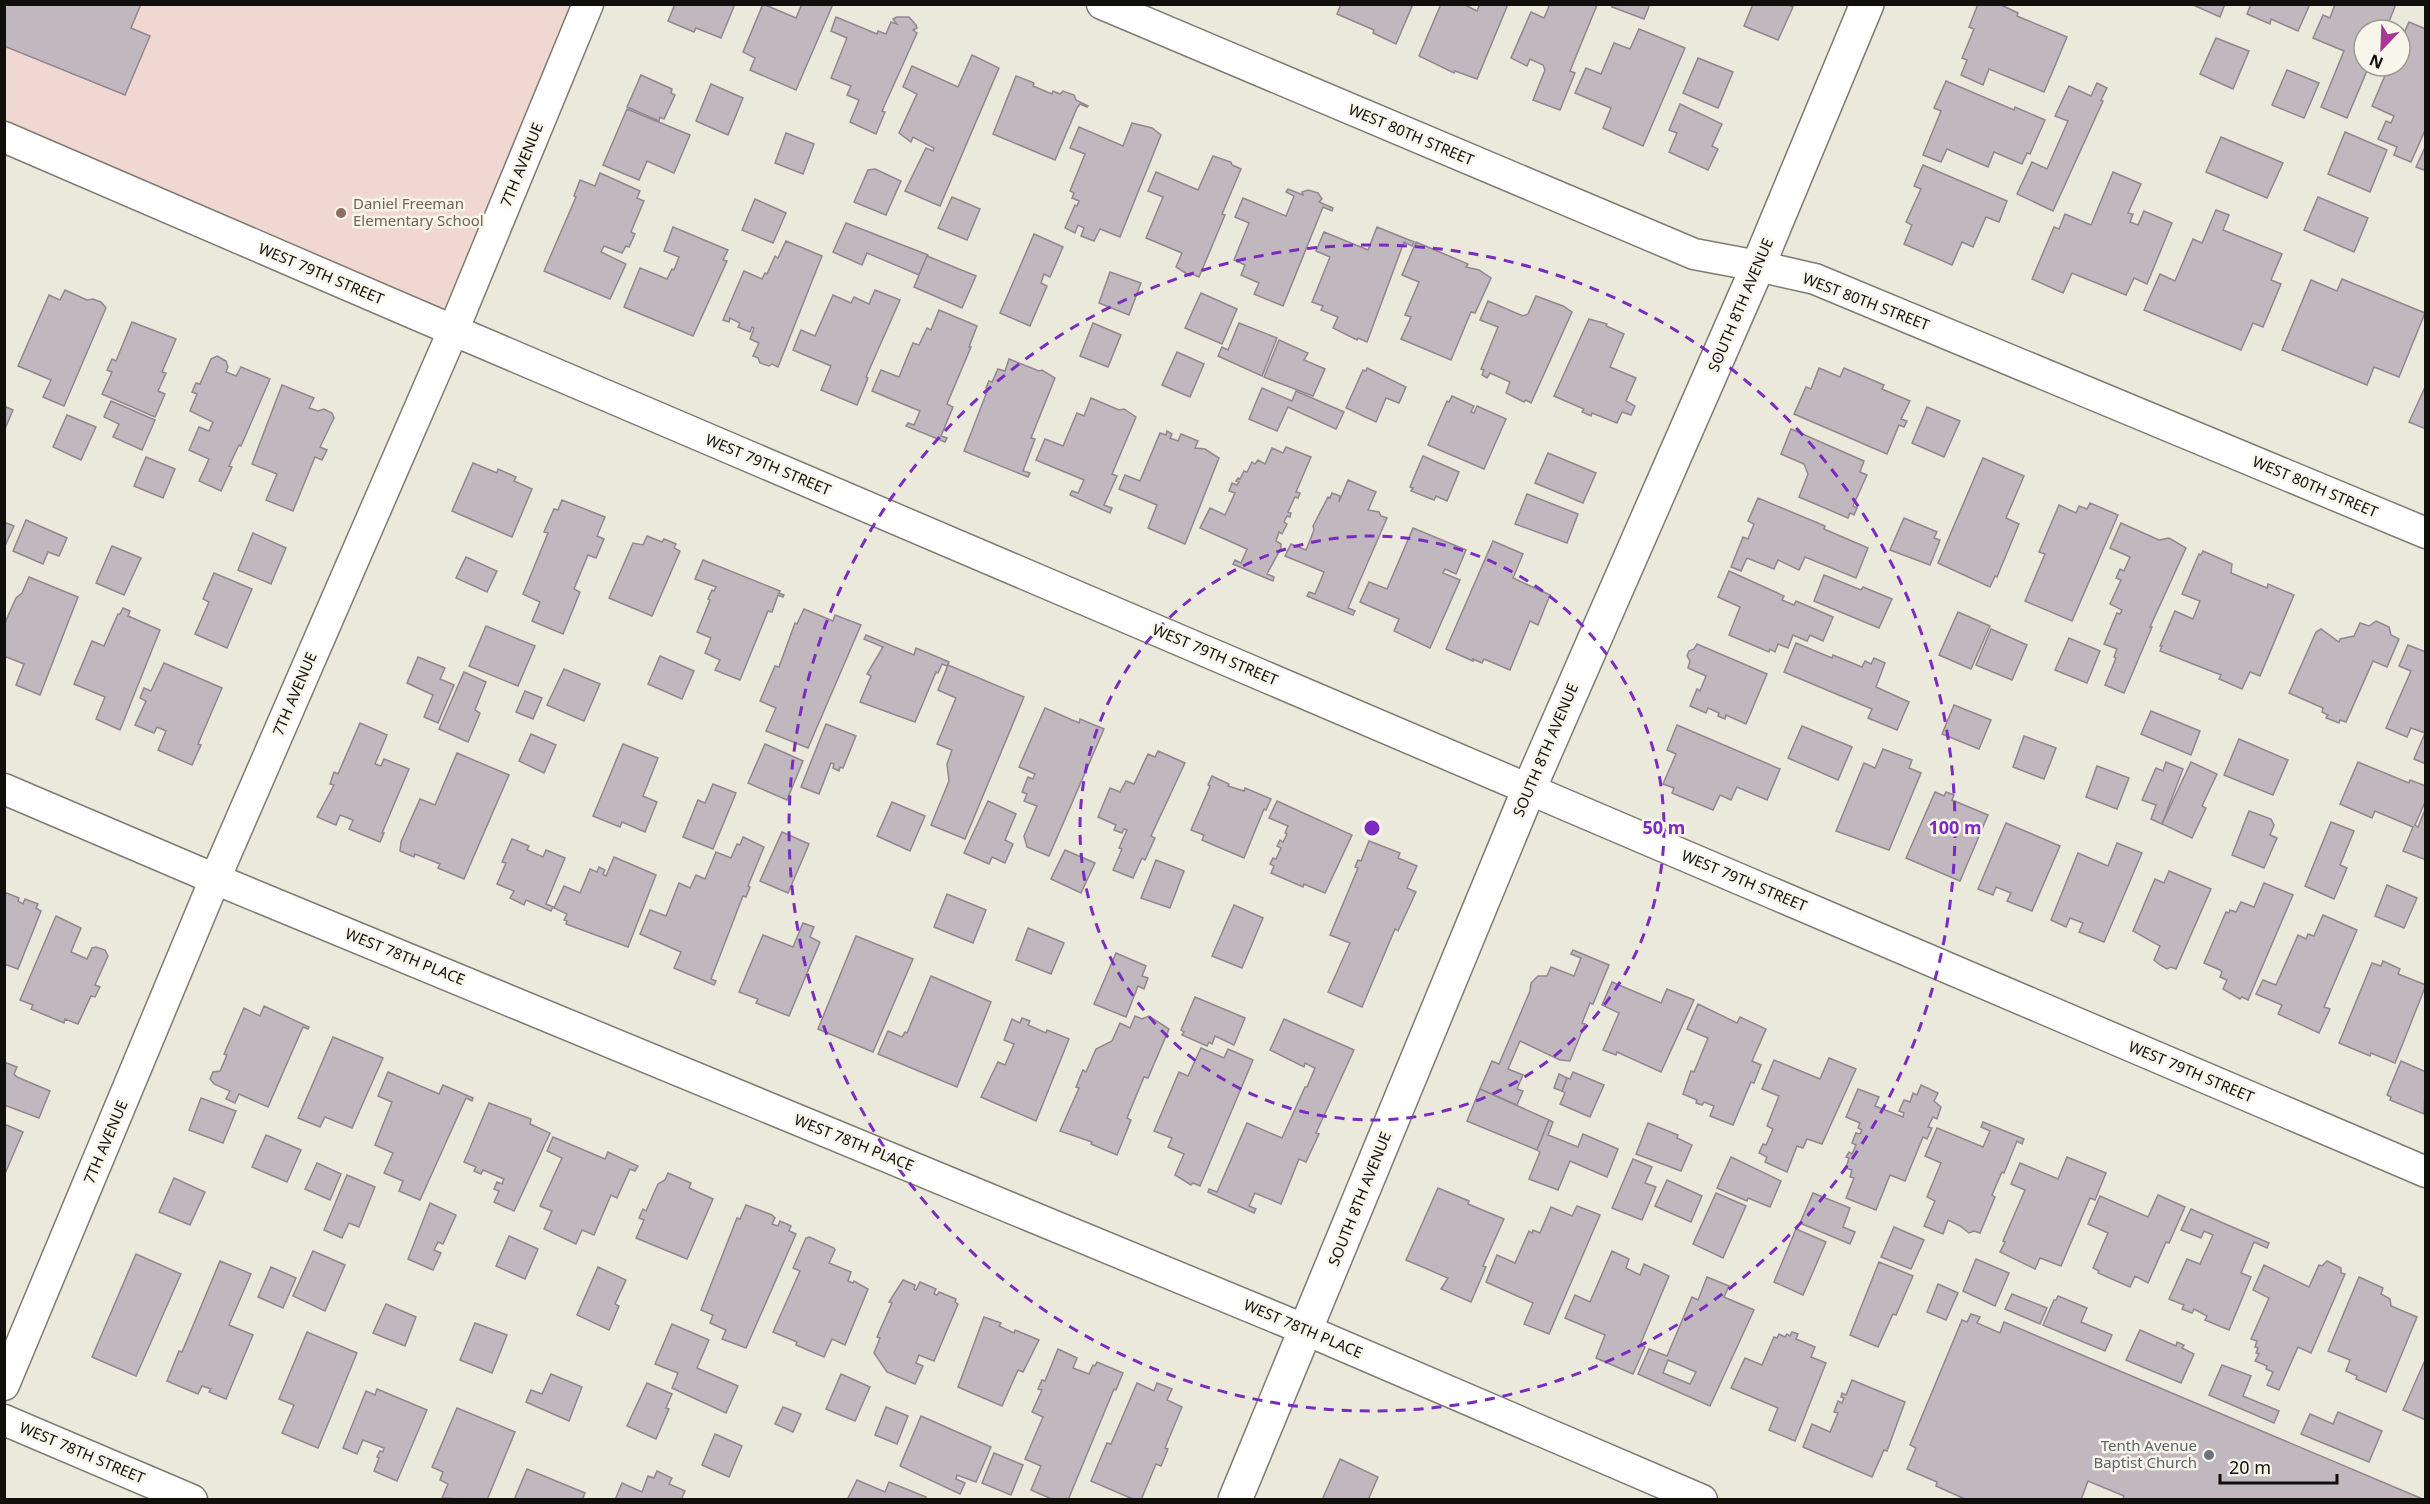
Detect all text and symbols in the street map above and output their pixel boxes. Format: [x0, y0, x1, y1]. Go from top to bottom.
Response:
north arrow [2352, 18, 2412, 78]
text: N [2366, 49, 2386, 74]
street label: WEST 80TH STREET [1346, 99, 1478, 170]
street label: 7TH AVENUE [495, 120, 547, 210]
place label: Daniel Freeman Elementary School [353, 193, 484, 230]
marker: Daniel Freeman Elementary School [334, 206, 348, 220]
street label: SOUTH 8TH AVENUE [1703, 235, 1777, 374]
street label: WEST 79TH STREET [256, 238, 388, 309]
street label: WEST 80TH STREET [1800, 268, 1933, 335]
street label: WEST 79TH STREET [703, 429, 835, 500]
street label: WEST 80TH STREET [2250, 451, 2382, 522]
street label: WEST 79TH STREET [1150, 619, 1282, 690]
street label: 7TH AVENUE [267, 649, 321, 738]
street label: SOUTH 8TH AVENUE [1508, 680, 1582, 819]
text: 50 m [1643, 815, 1685, 839]
text: 100 m [1928, 815, 1982, 839]
centre of rings [1362, 818, 1382, 838]
street label: WEST 79TH STREET [1679, 845, 1811, 916]
street label: WEST 78TH PLACE [343, 923, 468, 989]
street label: WEST 79TH STREET [2126, 1036, 2258, 1107]
street label: 7TH AVENUE [78, 1097, 132, 1186]
street label: WEST 78TH PLACE [792, 1109, 917, 1175]
street label: SOUTH 8TH AVENUE [1323, 1128, 1395, 1269]
street label: WEST 78TH PLACE [1241, 1294, 1366, 1362]
street label: WEST 78TH STREET [17, 1417, 149, 1488]
place label: Tenth Avenue Baptist Church [2093, 1435, 2197, 1472]
scale bar [2220, 1447, 2337, 1485]
marker: Tenth Avenue Baptist Church [2202, 1448, 2216, 1462]
text: 20 m [2229, 1455, 2271, 1479]

